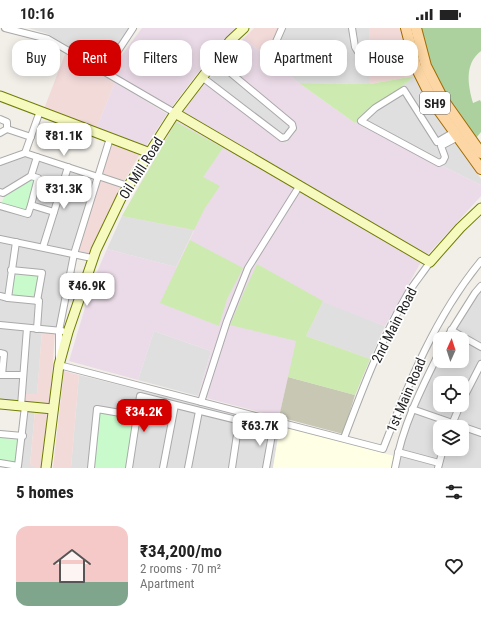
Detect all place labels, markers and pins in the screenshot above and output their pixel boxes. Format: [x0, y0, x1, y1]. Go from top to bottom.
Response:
pin: ₹81.1K [31, 123, 97, 157]
pin: ₹31.3K [31, 176, 97, 210]
pin: ₹46.9K [54, 273, 120, 307]
pin: ₹34.2K [111, 399, 177, 433]
pin: ₹63.7K [227, 413, 293, 447]

